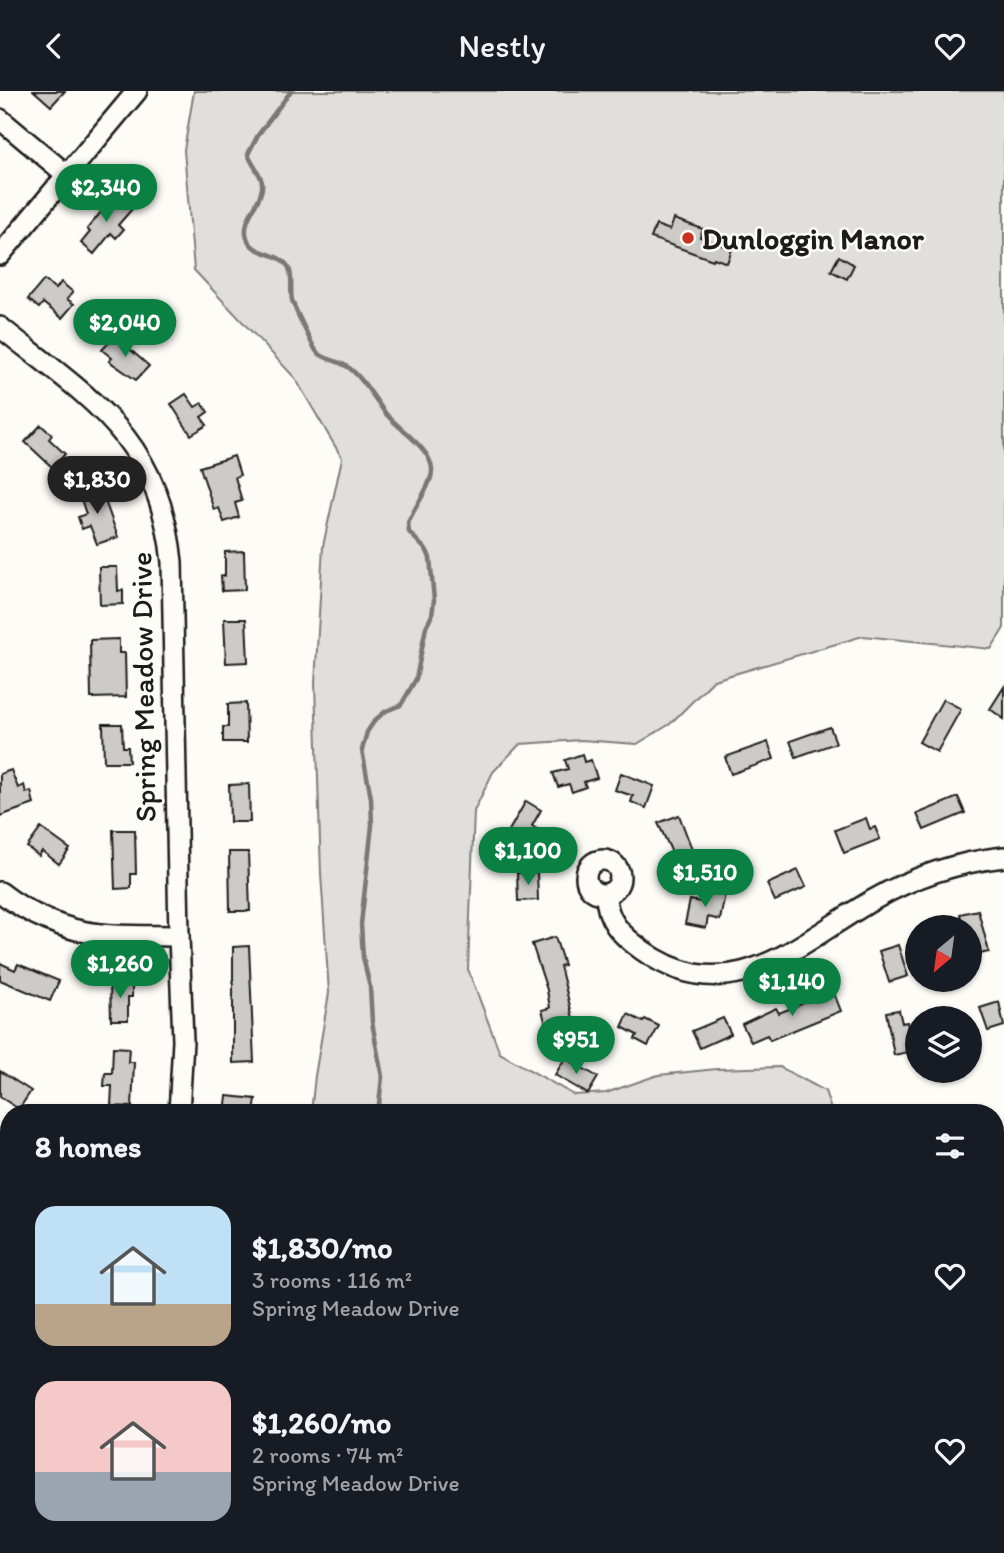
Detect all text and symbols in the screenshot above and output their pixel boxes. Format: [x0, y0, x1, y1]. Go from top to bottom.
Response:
icon: back [35, 27, 73, 65]
text: Nestly [458, 27, 546, 65]
icon: heart [931, 27, 969, 65]
pin: $2,340 [49, 165, 163, 224]
text: $2,340 [71, 173, 141, 201]
place label: Dunloggin Manor [702, 220, 925, 257]
marker: Dunloggin Manor [680, 230, 696, 246]
pin: $2,040 [68, 299, 182, 359]
text: $2,040 [89, 308, 161, 336]
pin: $1,830 [40, 457, 154, 516]
text: $1,830 [63, 465, 131, 493]
street label: Spring Meadow Drive [122, 551, 164, 823]
pin: $1,100 [471, 827, 585, 887]
text: $1,100 [495, 836, 561, 864]
pin: $1,510 [648, 849, 762, 909]
text: $1,510 [673, 858, 737, 886]
north arrow [905, 915, 982, 992]
map controls [905, 915, 982, 1083]
pin: $1,260 [63, 941, 177, 1000]
text: $1,260 [87, 949, 153, 977]
pin: $1,140 [735, 958, 849, 1018]
text: $1,140 [759, 967, 825, 995]
button: layers [905, 1006, 982, 1083]
pin: $951 [535, 1017, 617, 1076]
text: $951 [553, 1025, 599, 1053]
icon: filters [931, 1127, 969, 1165]
text: 8 homes [35, 1128, 142, 1165]
text: $1,830/mo [252, 1229, 393, 1266]
icon: home [91, 1234, 175, 1318]
icon: heart [931, 1257, 969, 1295]
text: 3 rooms · 116 m² [252, 1266, 412, 1294]
text: Spring Meadow Drive [252, 1294, 460, 1322]
text: $1,260/mo [252, 1404, 391, 1441]
icon: home [91, 1409, 175, 1493]
icon: heart [931, 1432, 969, 1470]
text: 2 rooms · 74 m² [252, 1441, 404, 1469]
text: Spring Meadow Drive [252, 1469, 460, 1497]

